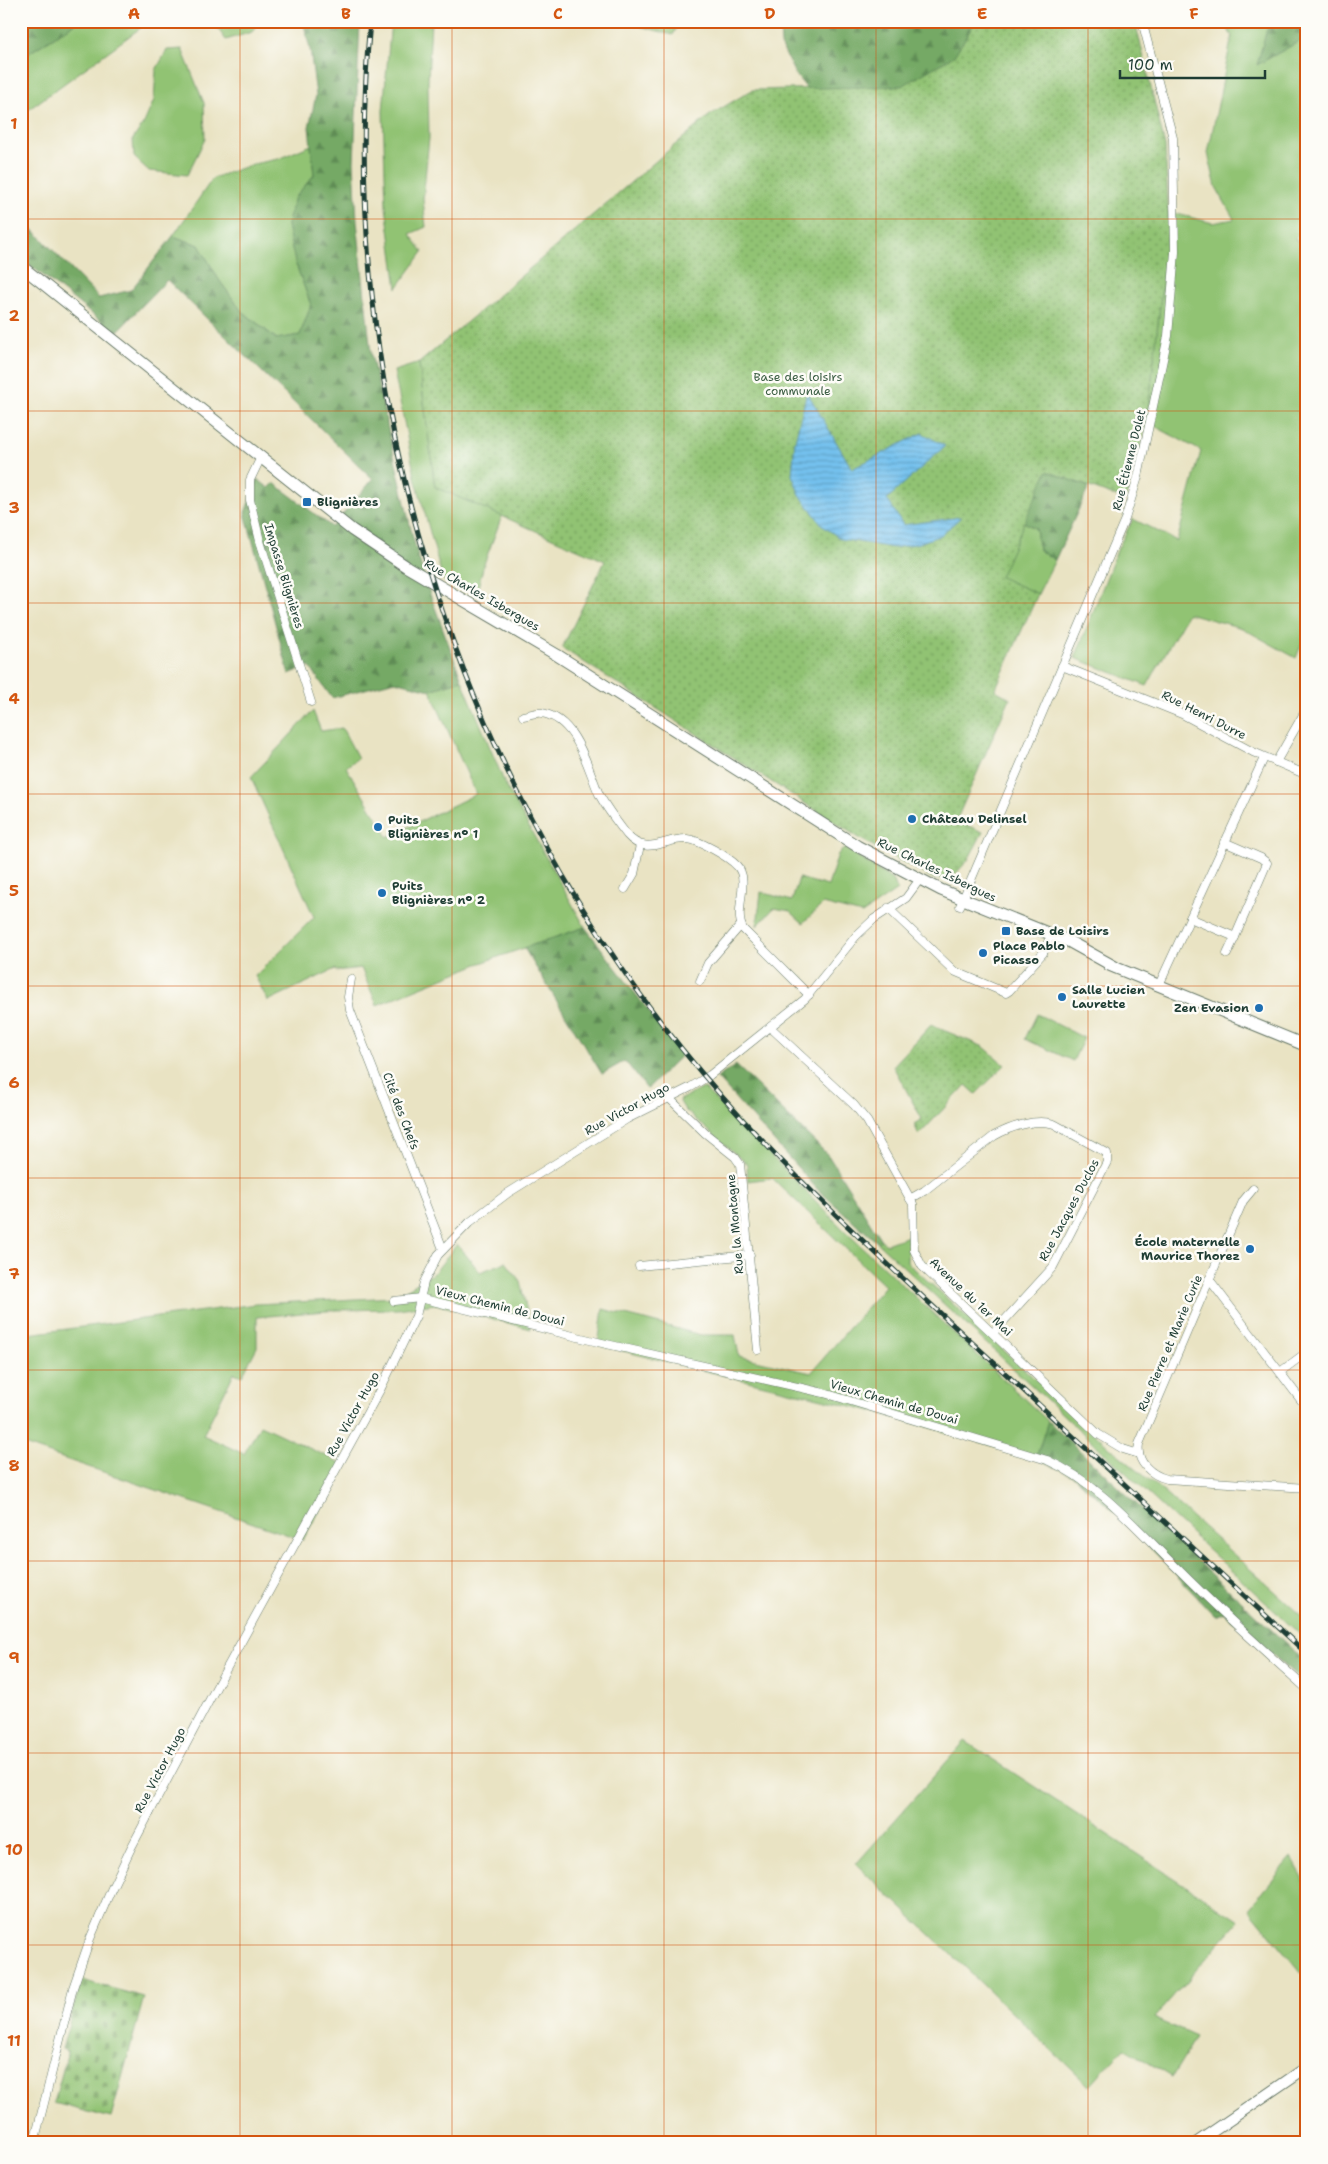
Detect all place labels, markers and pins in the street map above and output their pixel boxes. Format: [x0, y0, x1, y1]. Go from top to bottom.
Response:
place label: Blignières [317, 494, 378, 510]
marker: Blignières [301, 496, 313, 508]
place label: Château Delinsel [922, 811, 1027, 827]
place label: Puits Blignières n° 1 [388, 812, 478, 842]
marker: Château Delinsel [906, 813, 918, 825]
marker: Puits Blignières n° 1 [372, 821, 384, 833]
place label: Puits Blignières n° 2 [392, 878, 486, 908]
marker: Puits Blignières n° 2 [376, 887, 388, 899]
place label: Base de Loisirs [1016, 923, 1109, 939]
marker: Base de Loisirs [1000, 925, 1012, 937]
place label: Place Pablo Picasso [993, 938, 1065, 968]
marker: Place Pablo Picasso [977, 947, 989, 959]
place label: Salle Lucien Laurette [1072, 982, 1145, 1012]
marker: Salle Lucien Laurette [1056, 991, 1068, 1003]
place label: Zen Evasion [1174, 1000, 1249, 1016]
marker: Zen Evasion [1253, 1002, 1265, 1014]
place label: École maternelle Maurice Thorez [1134, 1234, 1240, 1264]
marker: École maternelle Maurice Thorez [1244, 1243, 1256, 1255]

